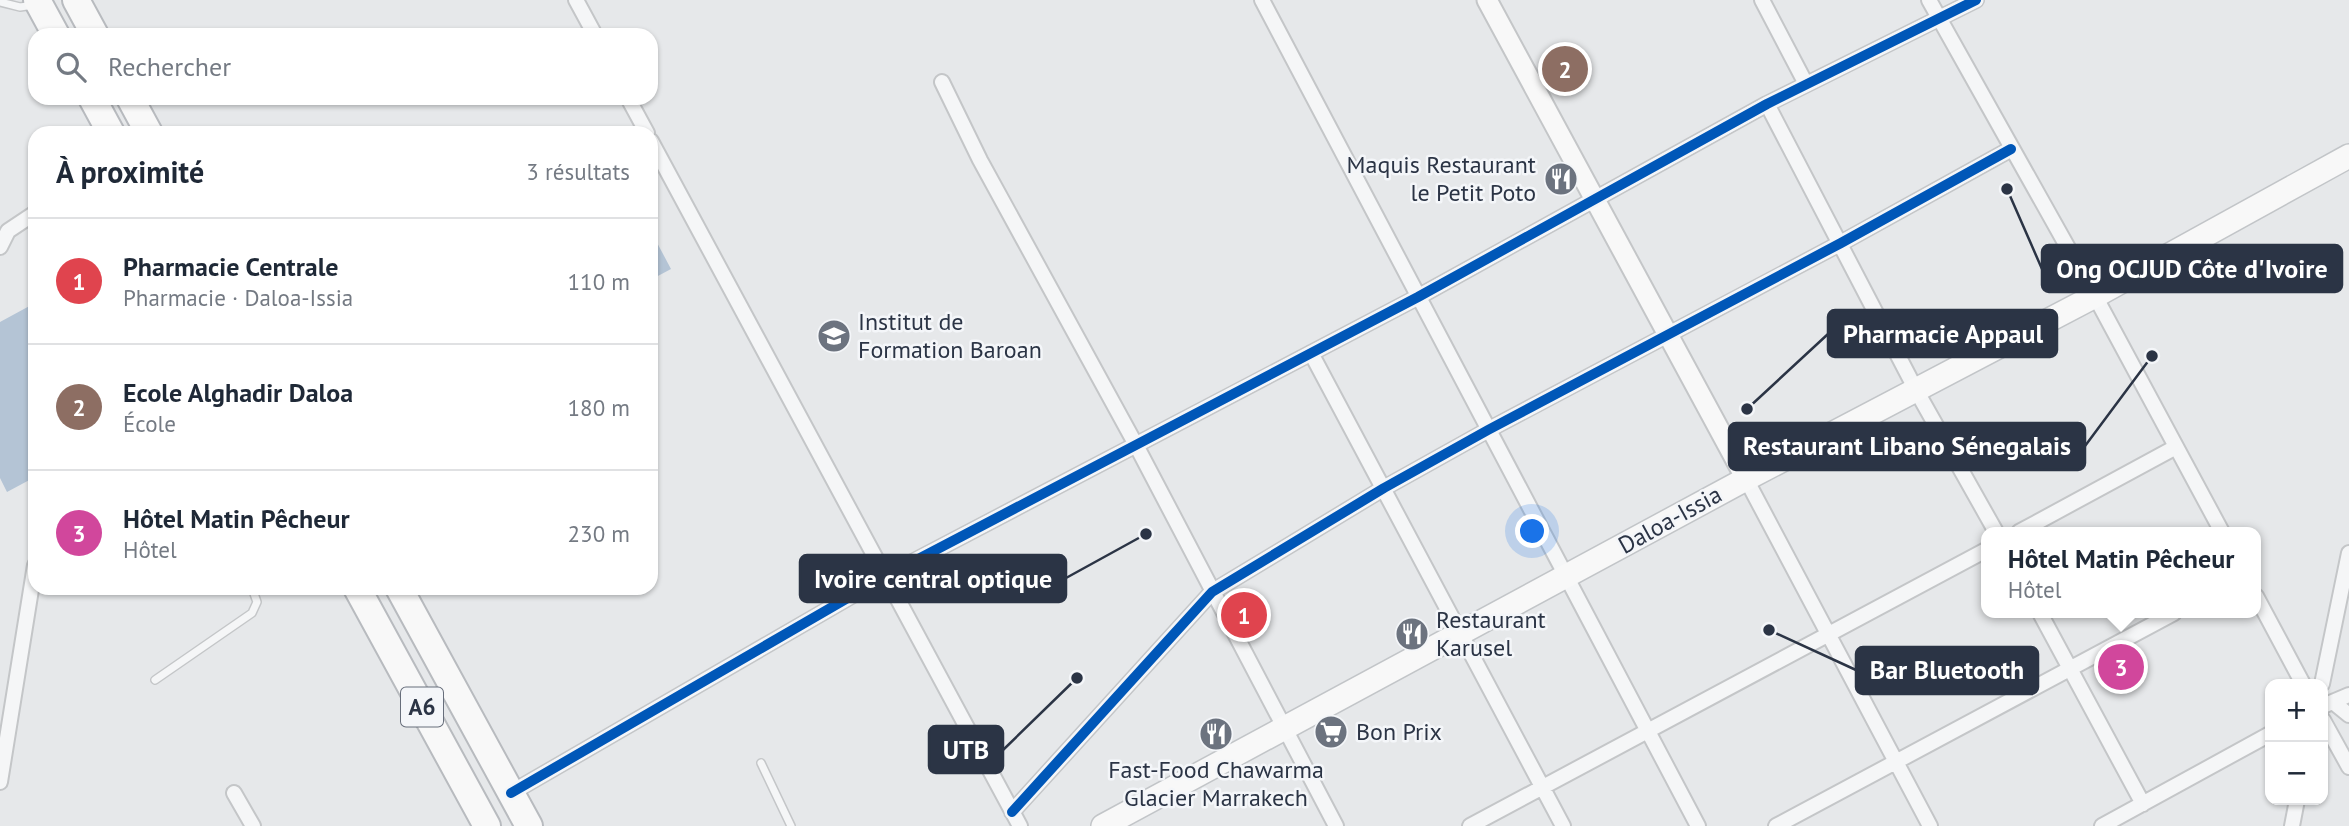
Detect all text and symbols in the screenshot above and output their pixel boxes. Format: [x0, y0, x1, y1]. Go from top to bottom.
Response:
search box [28, 28, 658, 105]
pin: 2 [1542, 43, 1588, 95]
icon: search [52, 48, 90, 86]
text: Rechercher [108, 50, 231, 83]
place label: Maquis Restaurant le Petit Poto [1347, 149, 1536, 208]
text: À proximité [56, 152, 204, 191]
text: 3 résultats [526, 157, 630, 186]
restaurant icon: Maquis Restaurant le Petit Poto [1542, 160, 1580, 198]
callout: Ong OCJUD Côte d'Ivoire [2042, 245, 2342, 292]
text: Pharmacie Centrale [123, 250, 339, 283]
text: Ong OCJUD Côte d'Ivoire [2056, 252, 2328, 285]
text: 1 [72, 267, 86, 296]
text: 110 m [568, 267, 630, 296]
text: Pharmacie · Daloa-Issia [123, 283, 353, 312]
place label: Institut de Formation Baroan [858, 306, 1042, 365]
callout: Pharmacie Appaul [1828, 310, 2057, 357]
school or university icon: Institut de Formation Baroan [815, 317, 853, 355]
text: Pharmacie Appaul [1843, 317, 2043, 350]
text: Ecole Alghadir Daloa [123, 376, 353, 409]
text: 2 [72, 393, 86, 422]
text: 180 m [568, 393, 630, 422]
text: École [123, 409, 176, 438]
callout: Restaurant Libano Sénegalais [1729, 423, 2085, 470]
text: Restaurant Libano Sénegalais [1743, 429, 2071, 462]
street label: Daloa-Issia [1613, 478, 1727, 561]
text: Hôtel Matin Pêcheur [123, 502, 350, 535]
your location [1515, 514, 1549, 548]
text: 3 [72, 519, 86, 548]
text: 230 m [568, 519, 630, 548]
popup [1981, 527, 2261, 618]
text: Hôtel [123, 535, 177, 564]
text: Hôtel Matin Pêcheur [2008, 542, 2234, 575]
callout: Ivoire central optique [800, 555, 1066, 602]
text: Ivoire central optique [814, 562, 1052, 595]
text: Hôtel [2008, 575, 2061, 604]
pin: 1 [1221, 589, 1267, 641]
place label: Restaurant Karusel [1436, 604, 1546, 663]
restaurant icon: Restaurant Karusel [1393, 615, 1431, 653]
pin: 3 [2098, 641, 2144, 693]
callout: Bar Bluetooth [1856, 647, 2038, 694]
text: Bar Bluetooth [1870, 653, 2024, 686]
map controls [2265, 679, 2328, 805]
button: + [2265, 679, 2328, 742]
road number: A6 [401, 688, 443, 726]
supermarket icon: Bon Prix [1312, 713, 1350, 751]
restaurant icon: Fast-Food Chawarma Glacier Marrakech [1197, 715, 1235, 753]
place label: Bon Prix [1356, 716, 1442, 747]
callout: UTB [929, 726, 1003, 773]
text: UTB [943, 733, 989, 766]
button: − [2265, 742, 2328, 805]
place label: Fast-Food Chawarma Glacier Marrakech [1108, 754, 1324, 813]

